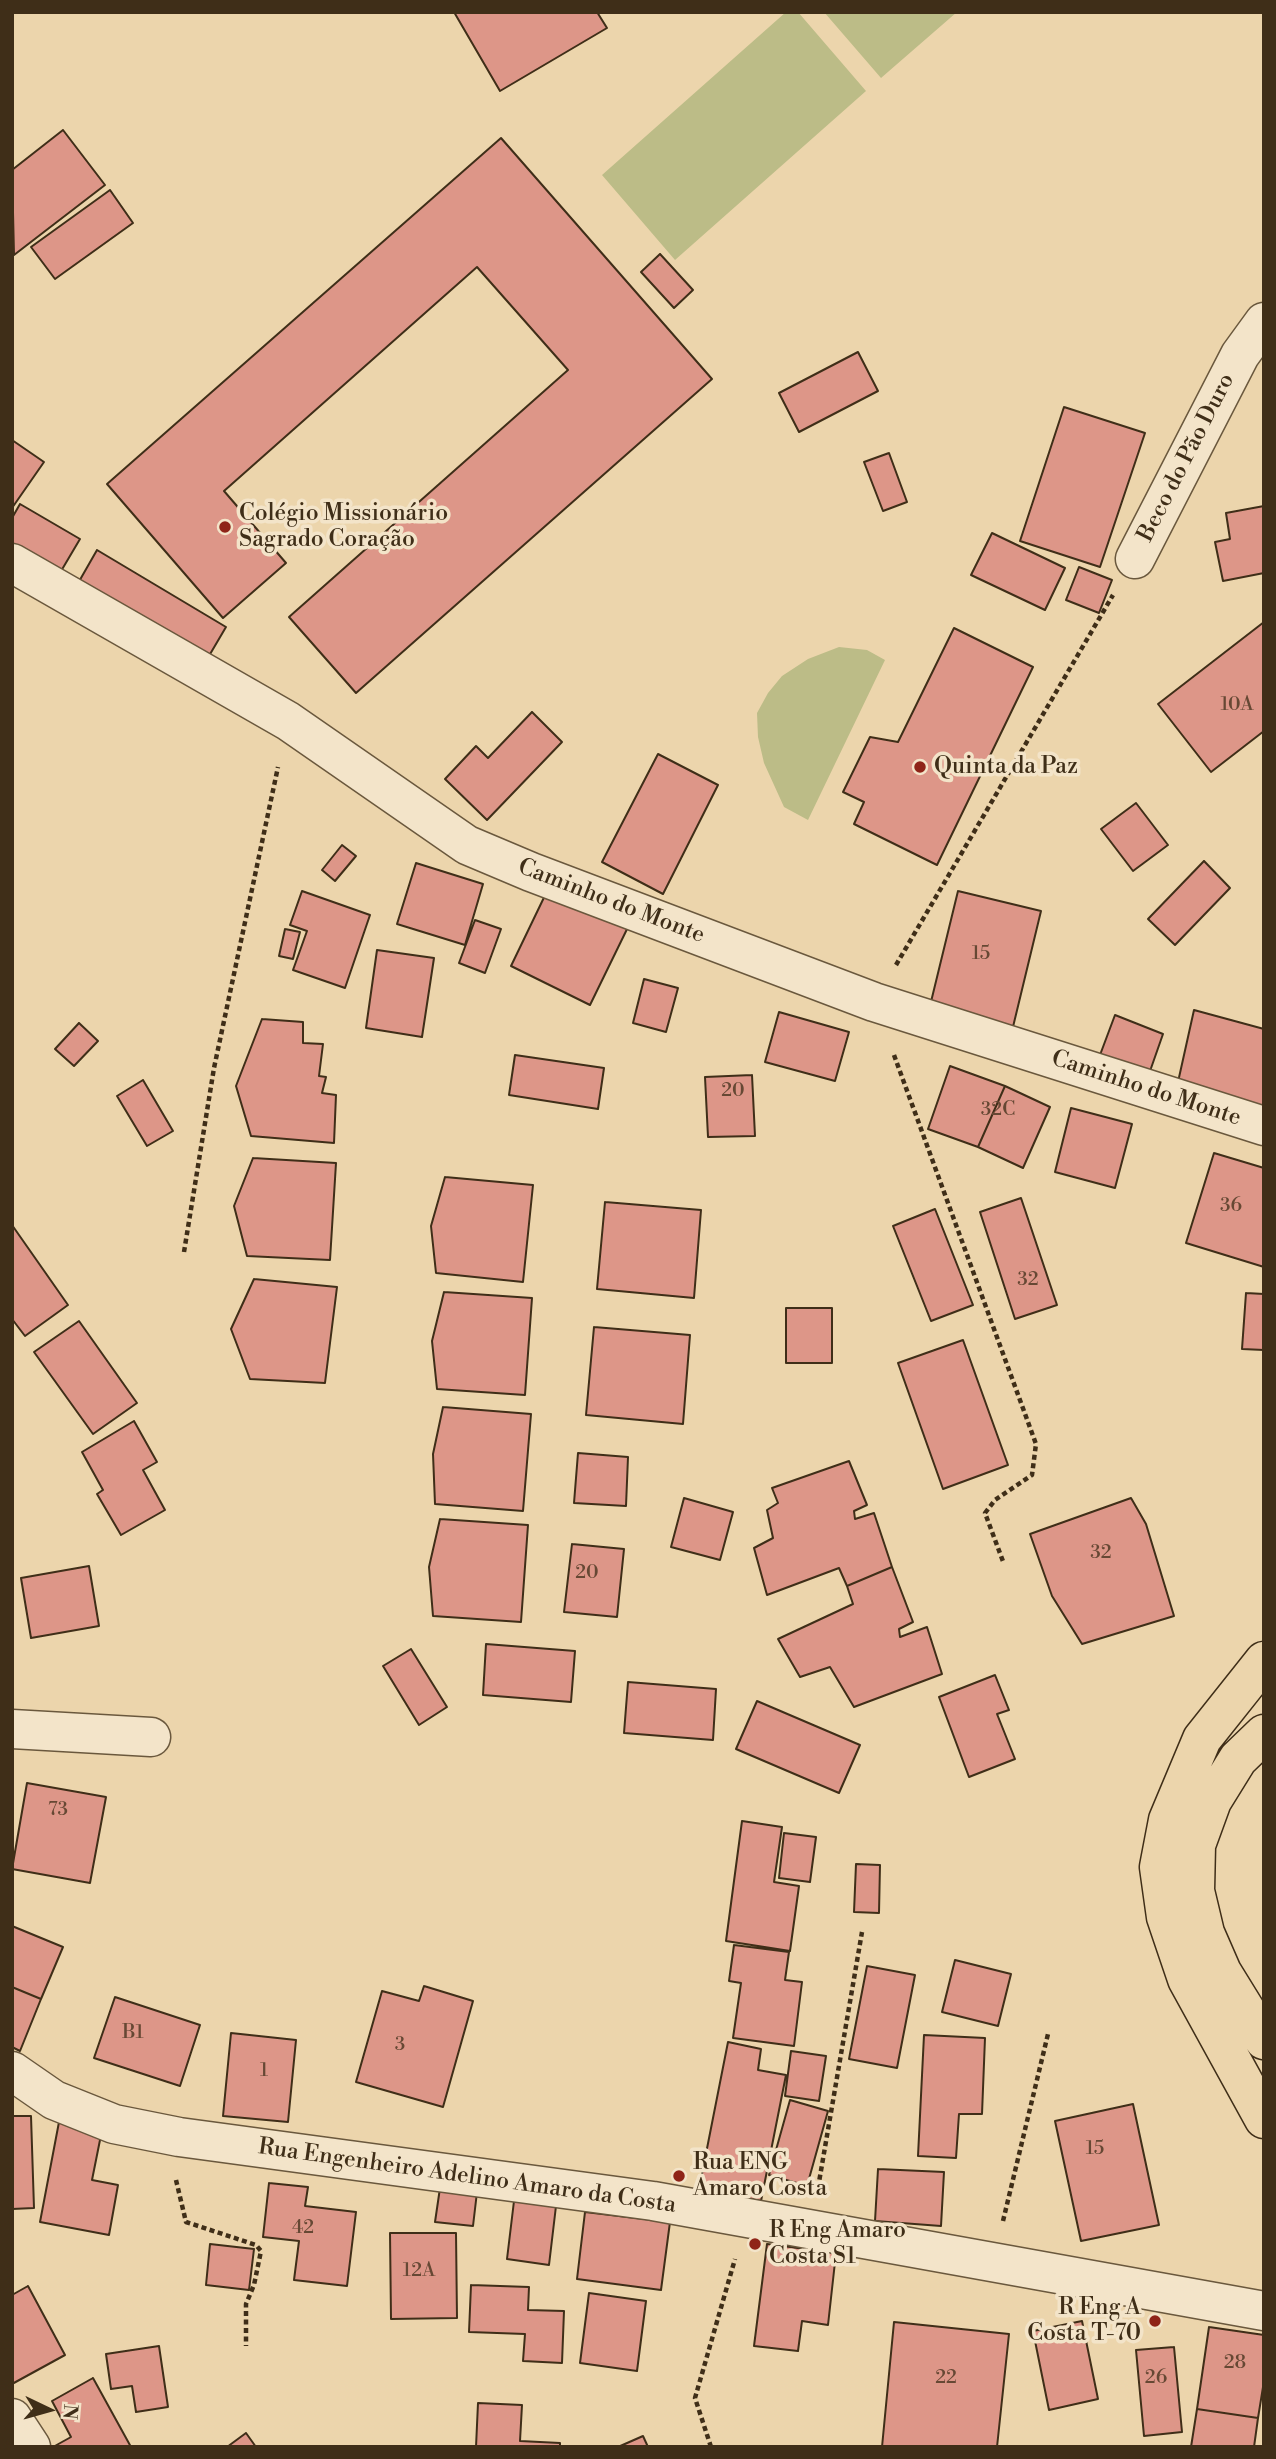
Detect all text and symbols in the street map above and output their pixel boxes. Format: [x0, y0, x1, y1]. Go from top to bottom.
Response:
street label: Beco do Pão Duro [1133, 369, 1241, 547]
place label: Colégio Missionário Sagrado Coração [239, 500, 448, 554]
marker: Colégio Missionário Sagrado Coração [217, 519, 233, 535]
house number: 10A [1220, 694, 1254, 716]
place label: Quinta da Paz [934, 753, 1078, 781]
marker: Quinta da Paz [912, 759, 928, 775]
street label: Caminho do Monte [514, 854, 708, 950]
house number: 15 [972, 943, 990, 965]
street label: Caminho do Monte [1048, 1045, 1244, 1133]
house number: 20 [721, 1080, 745, 1102]
house number: 32C [981, 1099, 1015, 1121]
house number: 36 [1220, 1195, 1242, 1217]
house number: 32 [1017, 1269, 1039, 1291]
house number: 32 [1090, 1542, 1112, 1564]
house number: 20 [575, 1562, 599, 1584]
house number: 73 [48, 1799, 68, 1821]
house number: B1 [122, 2022, 144, 2044]
house number: 3 [395, 2034, 405, 2056]
house number: 1 [260, 2060, 268, 2082]
street label: Rua Engenheiro Adelino Amaro da Costa [256, 2134, 678, 2220]
house number: 15 [1086, 2138, 1104, 2160]
place label: Rua ENG Amaro Costa [693, 2149, 827, 2203]
marker: Rua ENG Amaro Costa [671, 2168, 687, 2184]
house number: 42 [292, 2217, 314, 2239]
place label: R Eng Amaro Costa S1 [769, 2217, 906, 2271]
marker: R Eng Amaro Costa S1 [747, 2236, 763, 2252]
house number: 12A [403, 2260, 435, 2282]
place label: R Eng A Costa T-70 [1027, 2294, 1141, 2348]
marker: R Eng A Costa T-70 [1147, 2313, 1163, 2329]
house number: 28 [1224, 2352, 1246, 2374]
house number: 22 [935, 2367, 957, 2389]
house number: 26 [1145, 2367, 1167, 2389]
north arrow [14, 2375, 84, 2445]
text: N [57, 2403, 83, 2420]

